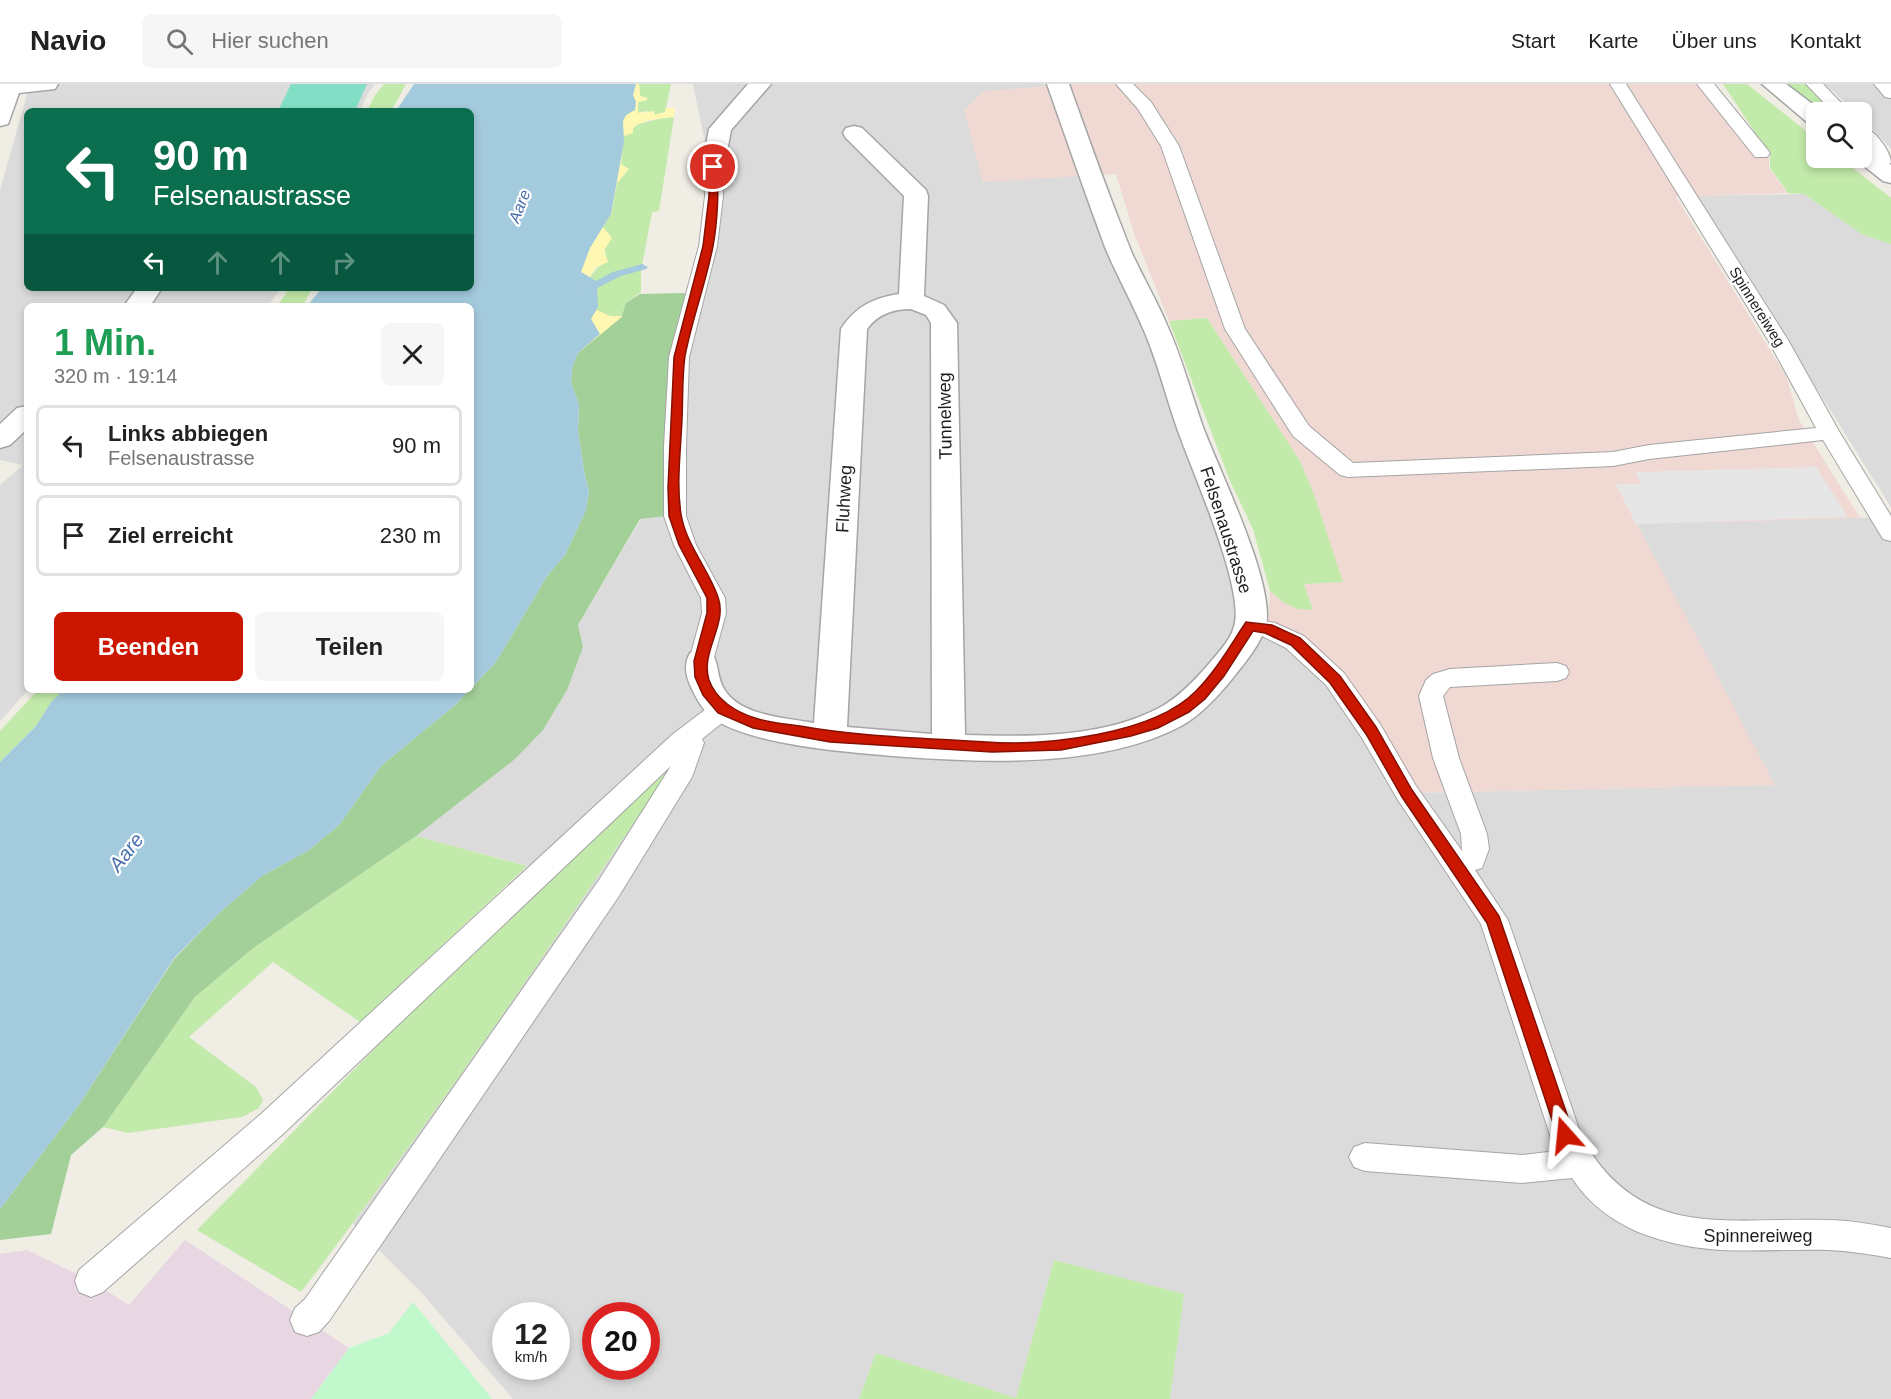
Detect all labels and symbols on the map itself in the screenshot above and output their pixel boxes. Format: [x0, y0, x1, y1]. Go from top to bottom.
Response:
pin [687, 141, 738, 192]
water label: Aare [505, 187, 533, 226]
street label: Spinnereiweg [1726, 264, 1789, 350]
street label: Tunnelweg [934, 372, 956, 460]
street label: Fluhweg [832, 464, 856, 534]
street label: Felsenaustrasse [1196, 464, 1256, 596]
water label: Aare [104, 829, 148, 876]
position arrow [1533, 1103, 1597, 1167]
street label: Spinnereiweg [1703, 1226, 1813, 1246]
speed limit sign: 20 [582, 1302, 660, 1380]

